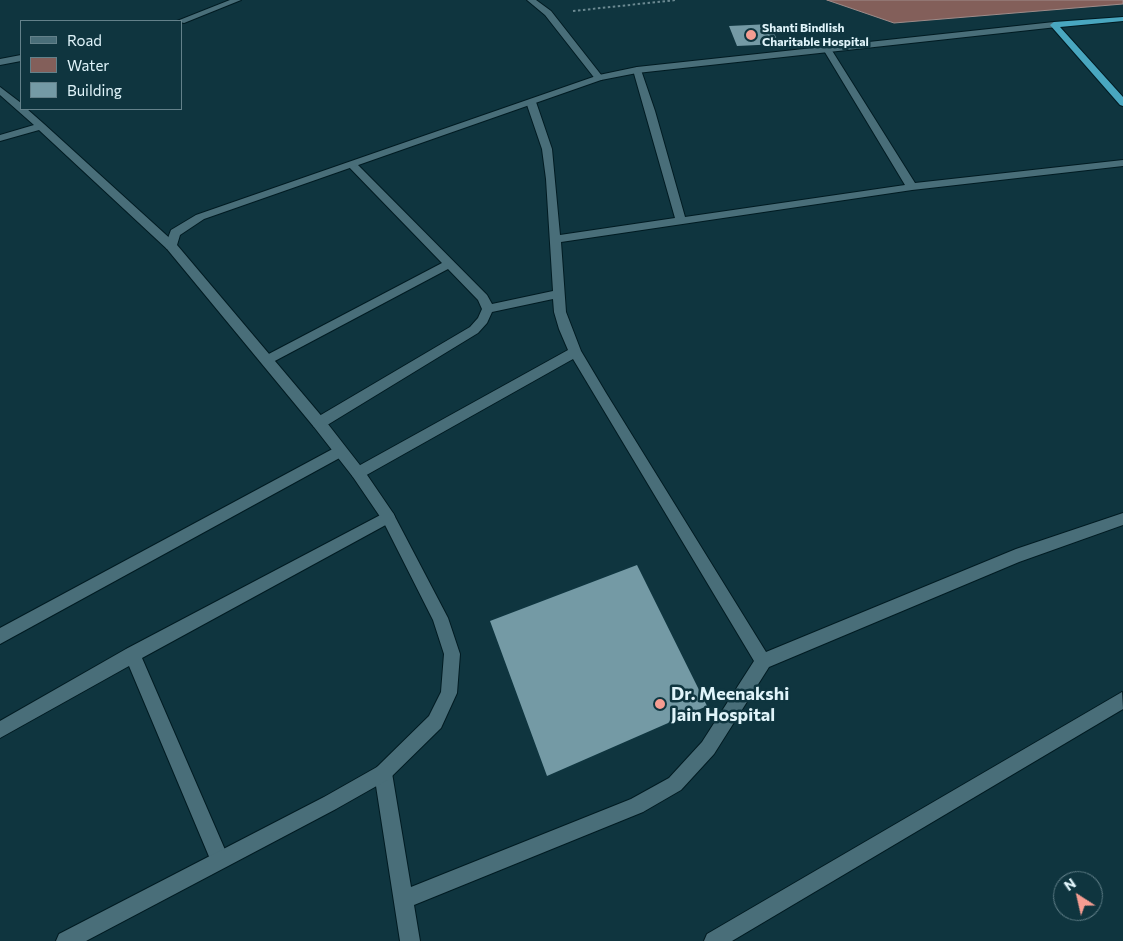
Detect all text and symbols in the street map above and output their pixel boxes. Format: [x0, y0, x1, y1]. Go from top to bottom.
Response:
legend [20, 20, 182, 110]
place label: Shanti Bindlish Charitable Hospital [762, 21, 869, 49]
marker: Shanti Bindlish Charitable Hospital [744, 28, 758, 42]
text: Road [67, 31, 102, 49]
text: Water [67, 56, 109, 74]
text: Building [67, 81, 122, 99]
place label: Dr. Meenakshi Jain Hospital [671, 683, 789, 726]
marker: Dr. Meenakshi Jain Hospital [653, 697, 667, 711]
north arrow [1053, 871, 1103, 921]
text: N [1061, 874, 1079, 894]

